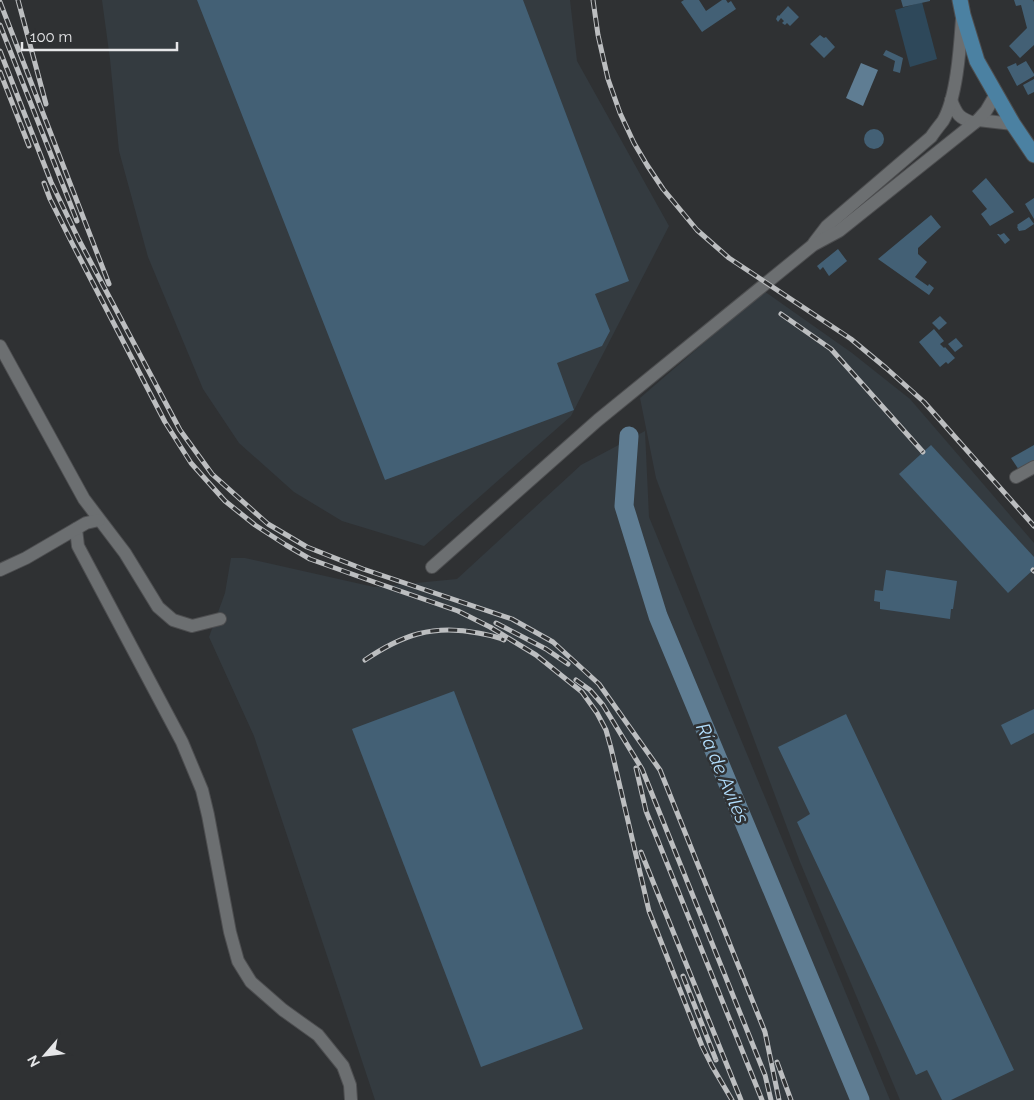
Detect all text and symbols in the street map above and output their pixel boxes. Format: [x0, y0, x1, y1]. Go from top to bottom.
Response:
scale bar [22, 20, 178, 52]
text: 100 m [30, 28, 72, 46]
water label: Ría de Avilés [692, 720, 754, 827]
north arrow [20, 1030, 70, 1080]
text: N [24, 1053, 43, 1070]

